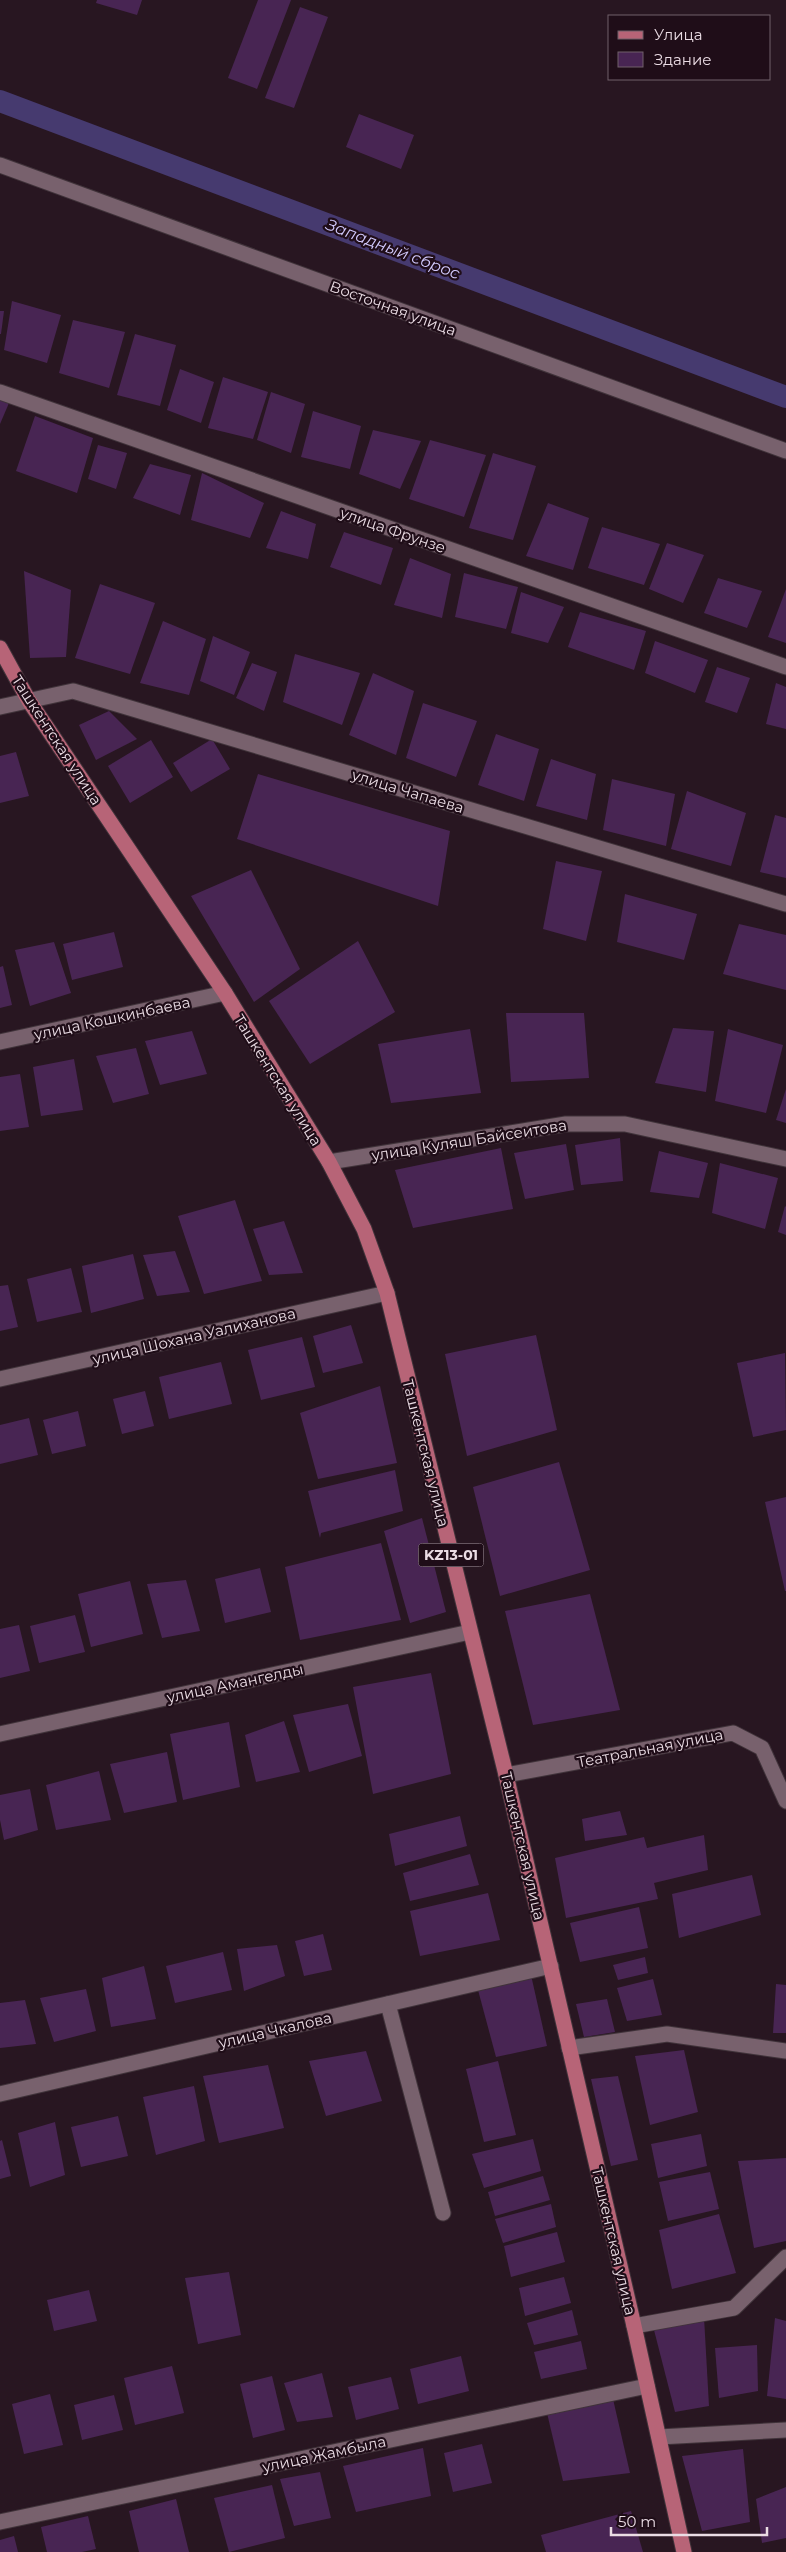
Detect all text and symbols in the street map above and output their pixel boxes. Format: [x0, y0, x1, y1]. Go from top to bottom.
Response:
legend [608, 15, 771, 80]
text: Улица [654, 25, 702, 44]
text: Здание [654, 50, 712, 69]
water label: Западный сброс [322, 214, 463, 284]
street label: Восточная улица [327, 276, 459, 340]
street label: улица Фрунзе [337, 503, 448, 557]
street label: Ташкентская улица [8, 671, 106, 809]
street label: улица Чапаева [349, 765, 466, 817]
street label: улица Кошкинбаева [31, 992, 192, 1044]
street label: Ташкентская улица [230, 1011, 326, 1149]
street label: улица Куляш Байсеитова [369, 1115, 568, 1165]
street label: улица Шохана Уалиханова [90, 1303, 297, 1369]
street label: Ташкентская улица [398, 1377, 454, 1529]
road number: KZ13-01 [418, 1544, 484, 1566]
street label: улица Амангелды [164, 1659, 305, 1707]
street label: Театральная улица [575, 1725, 725, 1771]
street label: Ташкентская улица [497, 1770, 549, 1922]
street label: улица Чкалова [216, 2008, 333, 2052]
street label: Ташкентская улица [588, 2165, 640, 2317]
street label: улица Жамбыла [259, 2432, 388, 2477]
scale bar [611, 2504, 767, 2536]
text: 50 m [618, 2512, 656, 2531]

